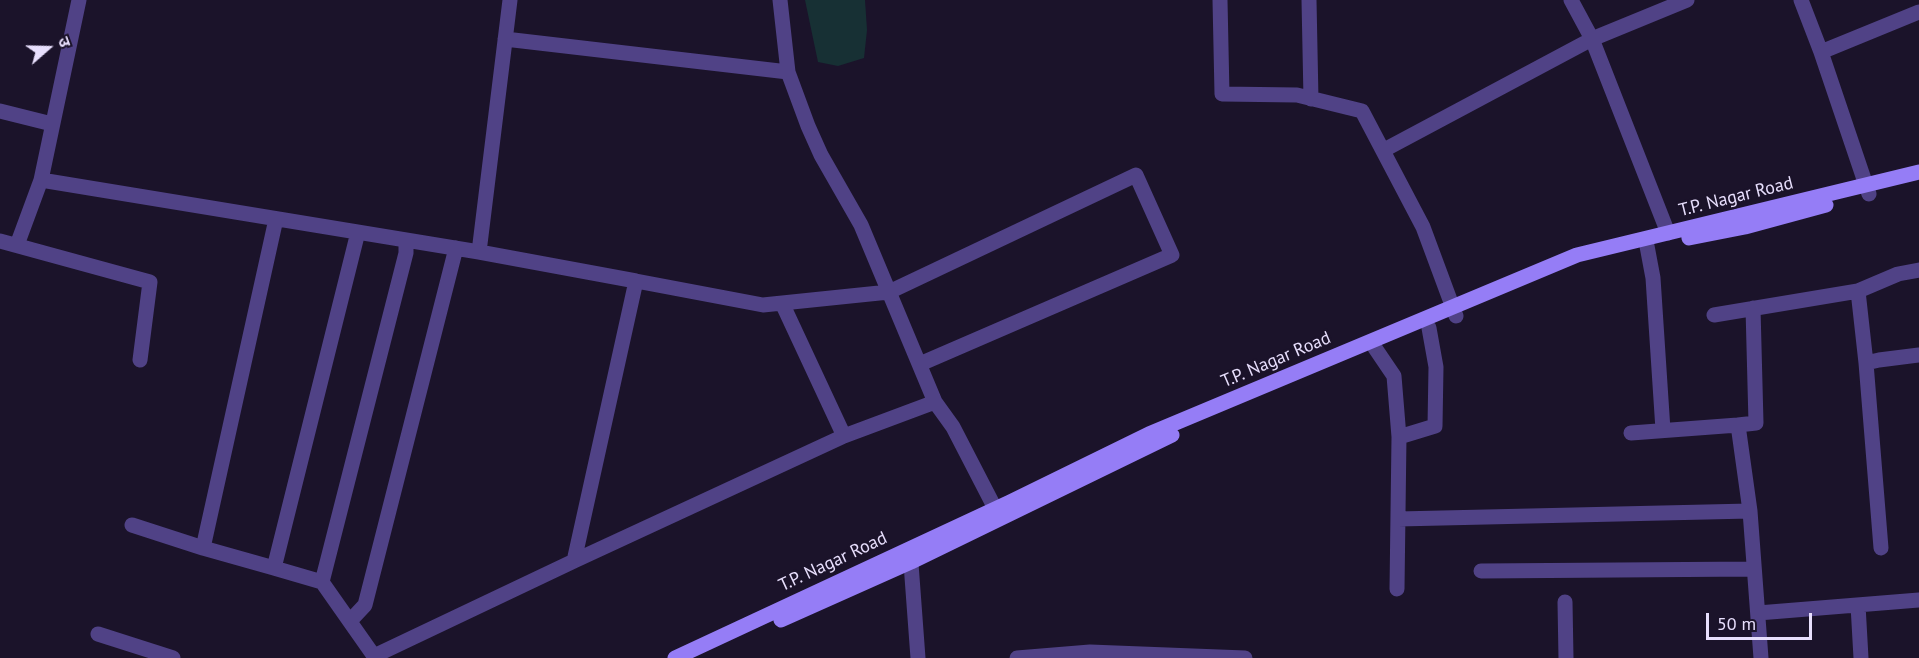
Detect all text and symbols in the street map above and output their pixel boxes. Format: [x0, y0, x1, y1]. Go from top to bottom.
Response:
north arrow [18, 18, 78, 78]
text: उ [54, 34, 76, 50]
street label: T.P. Nagar Road [1677, 172, 1795, 222]
street label: T.P. Nagar Road [1218, 327, 1334, 393]
street label: T.P. Nagar Road [775, 527, 891, 597]
scale bar [1709, 601, 1816, 639]
text: 50 m [1717, 612, 1756, 635]

